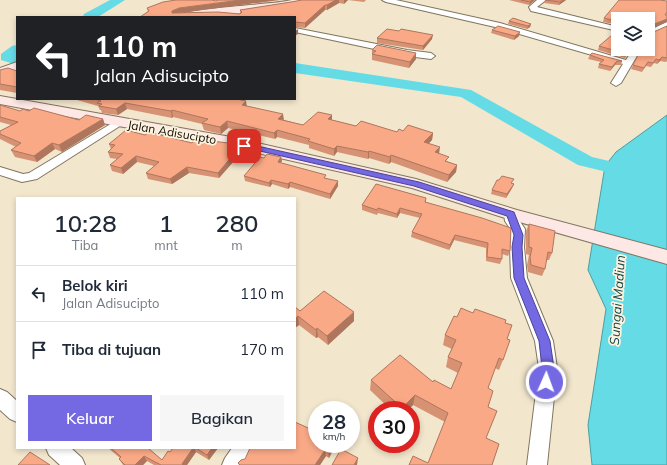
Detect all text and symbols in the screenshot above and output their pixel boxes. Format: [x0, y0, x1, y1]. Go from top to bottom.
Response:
map controls [611, 12, 655, 56]
button: layers [611, 12, 655, 56]
text: 110 m [94, 29, 177, 64]
icon: left [28, 32, 80, 84]
text: Jalan Adisucipto [94, 64, 229, 87]
street label: Jalan Adisucipto [126, 117, 218, 147]
pin [227, 129, 261, 163]
icon: arrive [233, 135, 255, 157]
text: 10:28 [53, 208, 117, 238]
text: 1 [159, 208, 173, 238]
text: 280 [215, 208, 259, 238]
text: Tiba [72, 237, 98, 253]
text: mnt [154, 237, 178, 253]
text: m [231, 237, 243, 253]
water label: Sungai Madiun [606, 254, 628, 346]
text: Belok kiri [62, 276, 128, 295]
icon: left [28, 283, 50, 305]
text: 110 m [240, 284, 284, 303]
text: Jalan Adisucipto [62, 295, 160, 311]
icon: arrive [28, 339, 50, 361]
text: Tiba di tujuan [62, 340, 161, 359]
text: 170 m [240, 340, 284, 359]
position arrow [525, 361, 567, 403]
button: Keluar [28, 395, 152, 441]
button: Bagikan [160, 395, 284, 441]
speed limit sign: 30 [368, 401, 420, 453]
text: 28 [322, 409, 346, 434]
text: km/h [323, 430, 345, 443]

